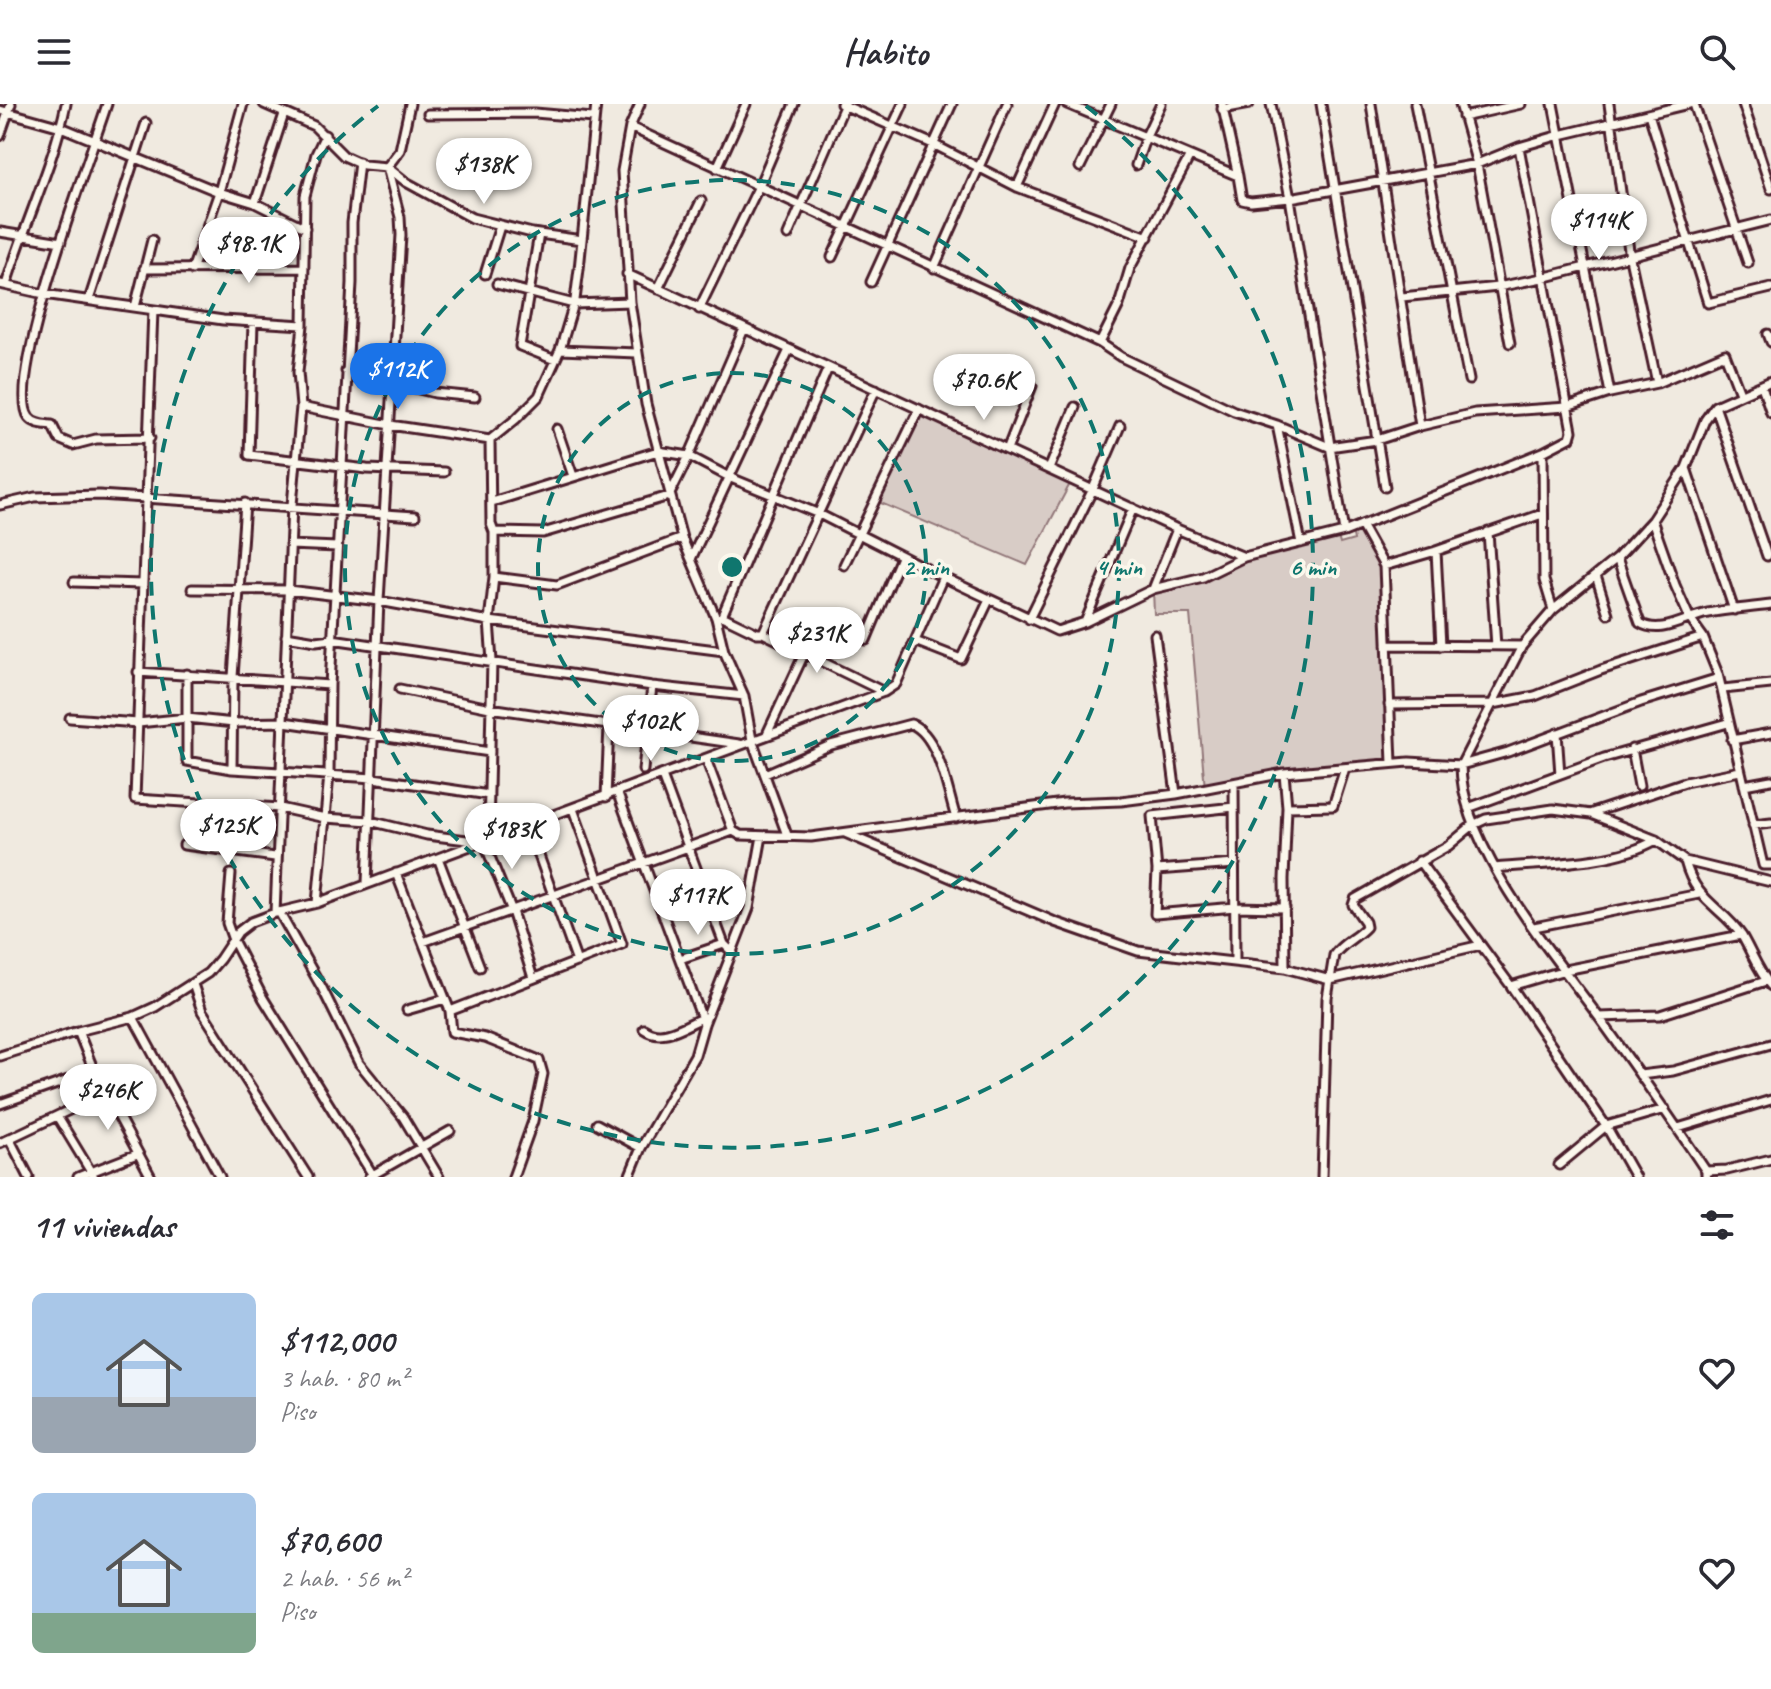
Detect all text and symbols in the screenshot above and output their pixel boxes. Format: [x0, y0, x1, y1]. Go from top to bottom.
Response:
text: Habito [843, 29, 928, 75]
icon: menu [32, 30, 76, 74]
icon: search [1695, 30, 1739, 74]
pin: $138K [428, 138, 540, 206]
text: $138K [454, 147, 514, 180]
pin: $114K [1543, 194, 1655, 262]
text: $114K [1569, 203, 1629, 236]
pin: $98.1K [184, 217, 314, 285]
text: $98.1K [217, 226, 281, 259]
pin: $112K [342, 343, 454, 411]
text: $112K [368, 352, 428, 385]
pin: $70.6K [919, 354, 1049, 422]
text: $70.6K [951, 363, 1017, 396]
text: 2 min [903, 552, 950, 582]
text: 4 min [1096, 552, 1143, 582]
text: 6 min [1290, 552, 1337, 582]
centre of rings [718, 553, 746, 581]
pin: $231K [761, 607, 873, 675]
text: $231K [787, 616, 847, 649]
pin: $102K [595, 695, 707, 763]
text: $102K [621, 704, 681, 737]
pin: $125K [172, 799, 284, 867]
pin: $183K [456, 803, 568, 871]
text: $125K [198, 808, 258, 841]
text: $183K [482, 812, 542, 845]
pin: $117K [642, 869, 754, 937]
text: $117K [668, 878, 728, 911]
pin: $246K [52, 1064, 164, 1132]
text: $246K [78, 1073, 138, 1106]
icon: filters [1695, 1203, 1739, 1247]
text: 11 viviendas [32, 1204, 175, 1247]
text: $112,000 [280, 1319, 394, 1362]
icon: home [96, 1325, 192, 1421]
icon: heart [1695, 1351, 1739, 1395]
text: 3 hab. · 80 m² [280, 1362, 408, 1395]
text: Piso [280, 1395, 315, 1428]
text: $70,600 [280, 1519, 379, 1562]
icon: home [96, 1525, 192, 1621]
icon: heart [1695, 1551, 1739, 1595]
text: 2 hab. · 56 m² [280, 1562, 408, 1595]
text: Piso [280, 1595, 315, 1628]

